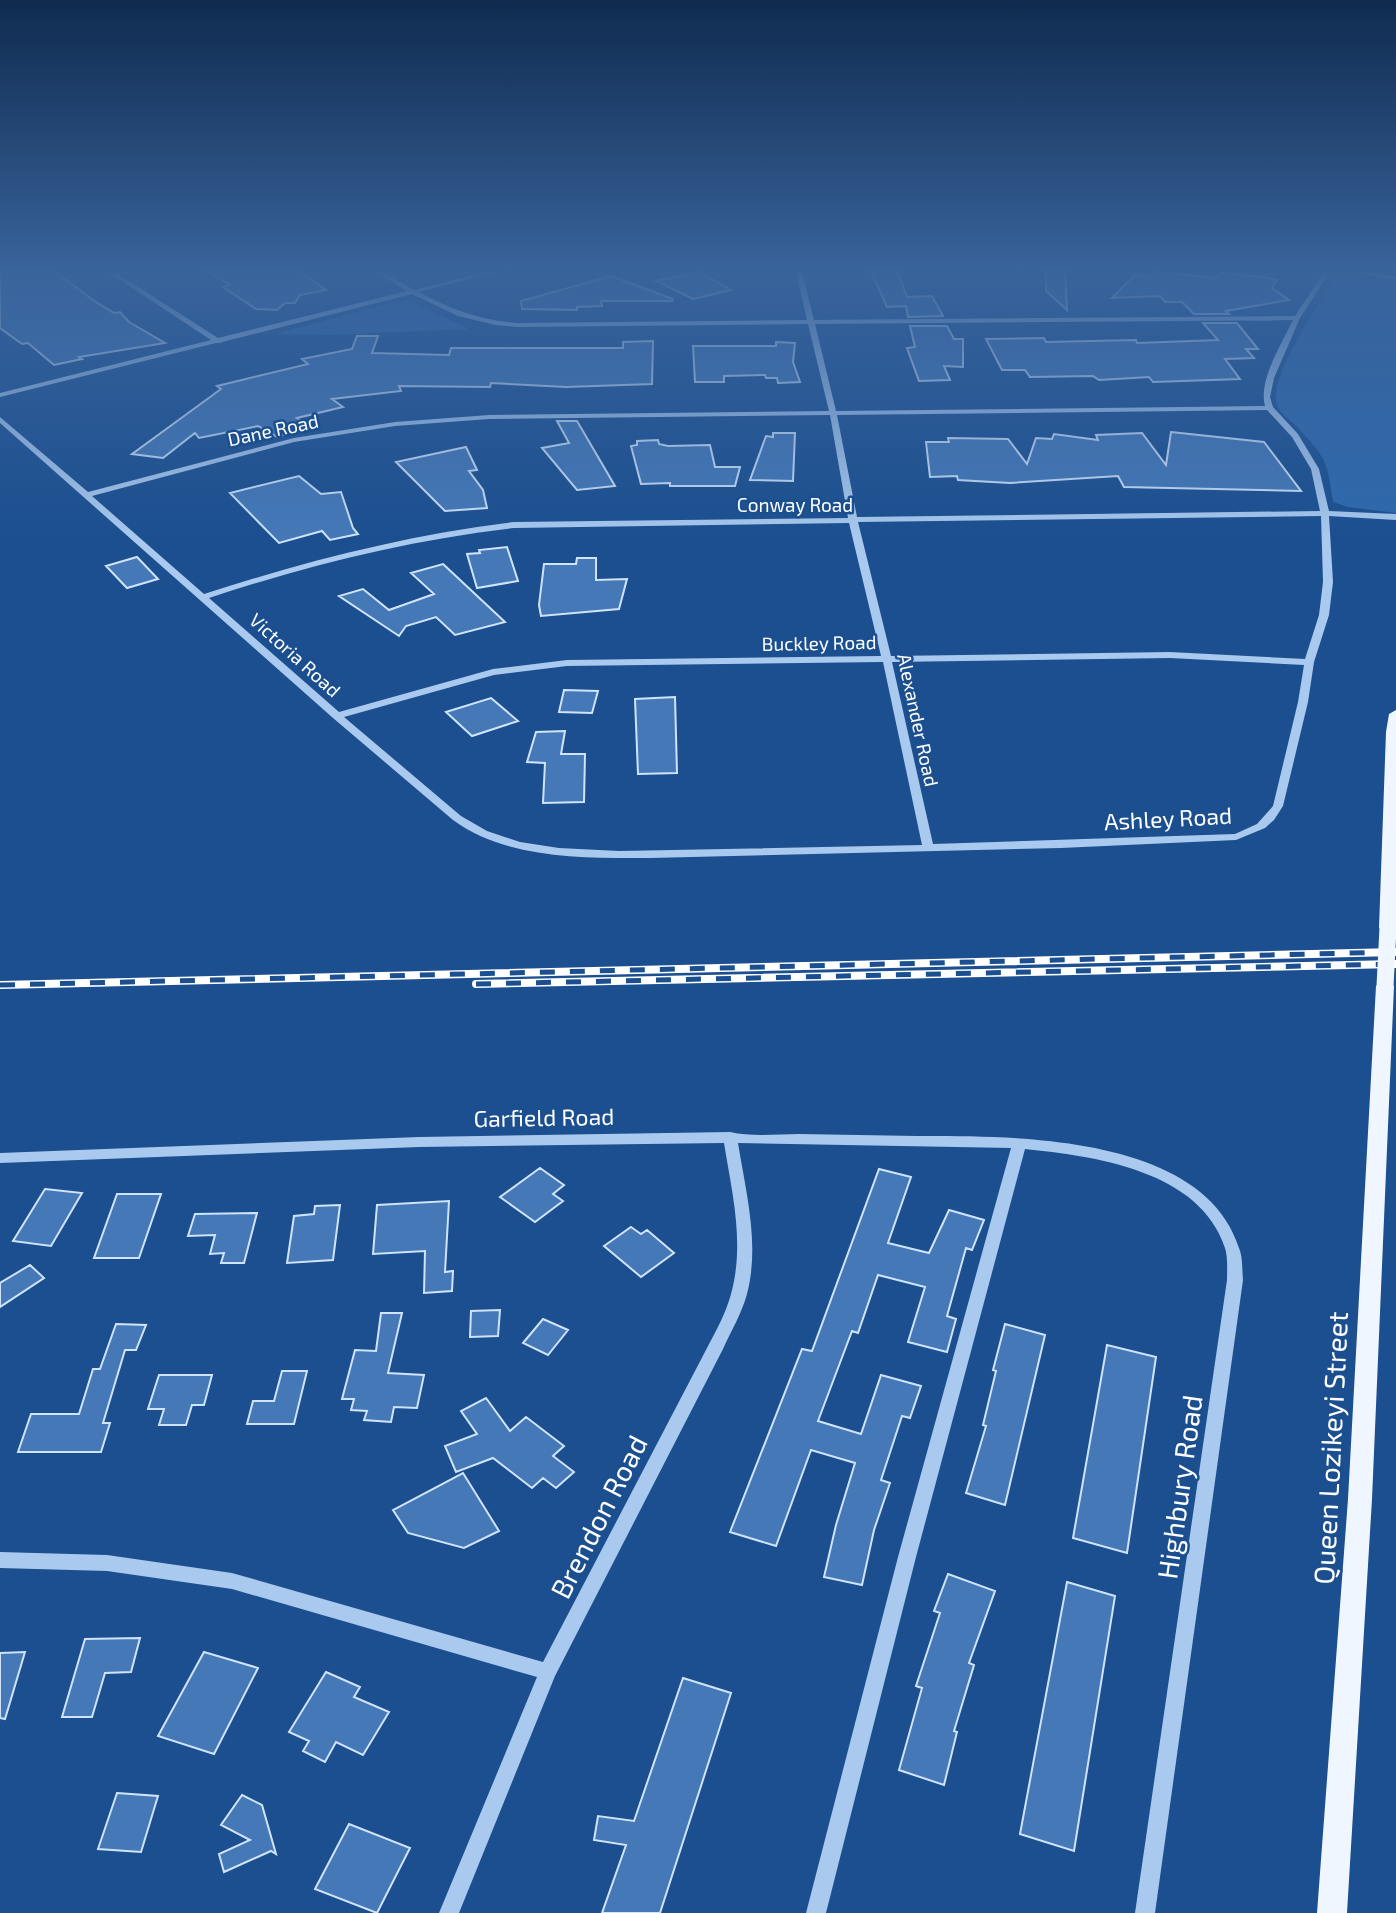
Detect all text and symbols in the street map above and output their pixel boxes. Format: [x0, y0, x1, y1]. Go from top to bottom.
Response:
street label: Dane Road [225, 409, 320, 450]
street label: Conway Road [737, 493, 853, 516]
street label: Victoria Road [245, 608, 346, 701]
street label: Buckley Road [761, 630, 877, 655]
street label: Alexander Road [893, 651, 944, 789]
street label: Ashley Road [1103, 801, 1233, 835]
street label: Garfield Road [473, 1102, 615, 1132]
street label: Queen Lozikeyi Street [1306, 1311, 1354, 1585]
street label: Highbury Road [1149, 1393, 1209, 1581]
street label: Brendon Road [542, 1429, 654, 1604]

